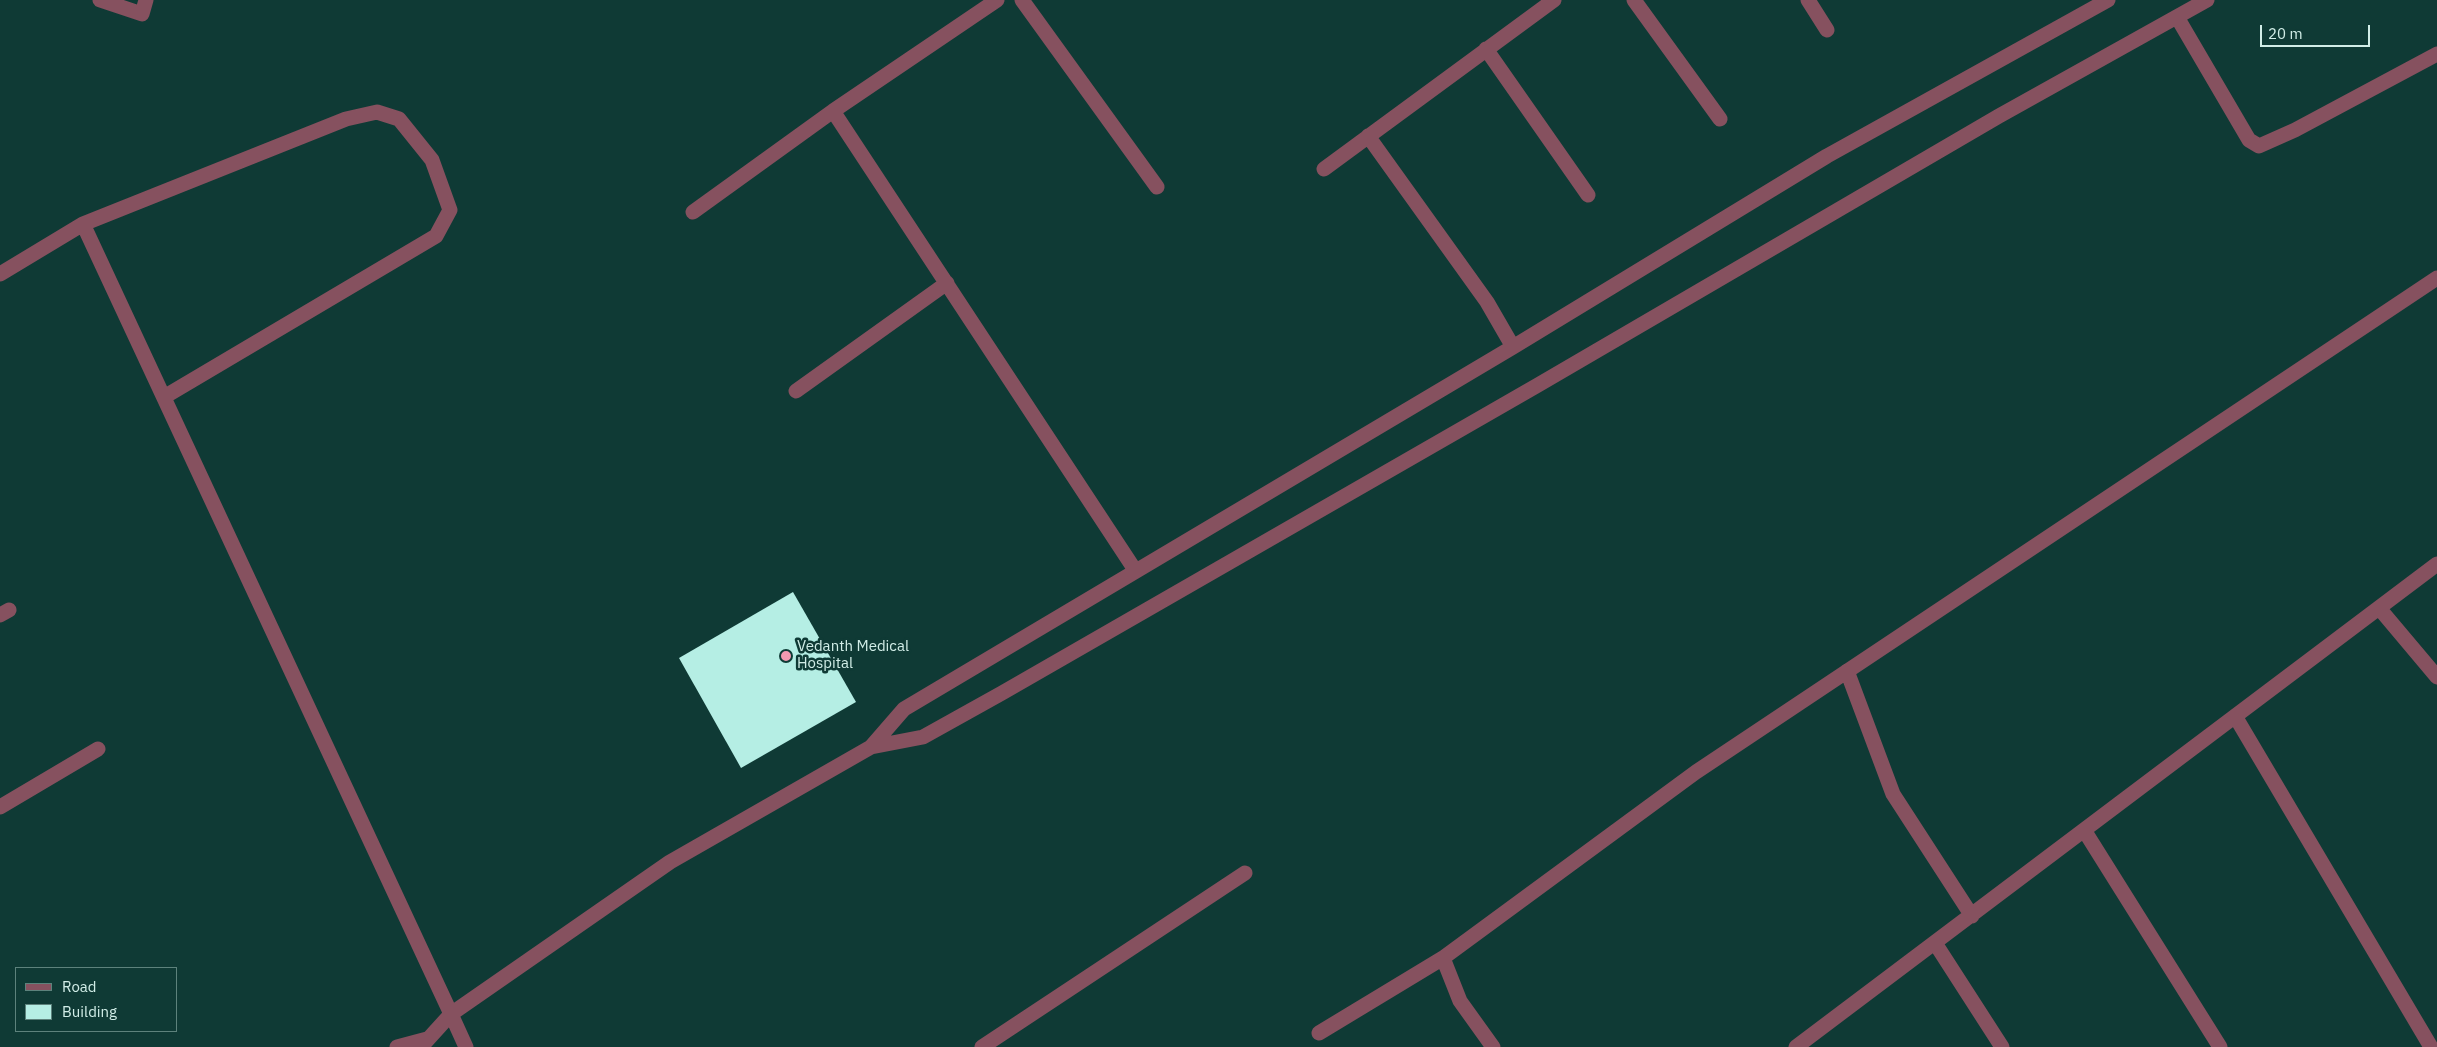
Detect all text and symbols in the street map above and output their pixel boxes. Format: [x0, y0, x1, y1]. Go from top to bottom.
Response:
scale bar [2262, 15, 2372, 47]
text: 20 m [2268, 24, 2303, 43]
place label: Vedanth Medical Hospital [797, 638, 909, 673]
marker: Vedanth Medical Hospital [779, 649, 793, 663]
legend [15, 967, 178, 1032]
text: Road [62, 977, 97, 996]
text: Building [62, 1002, 117, 1021]

